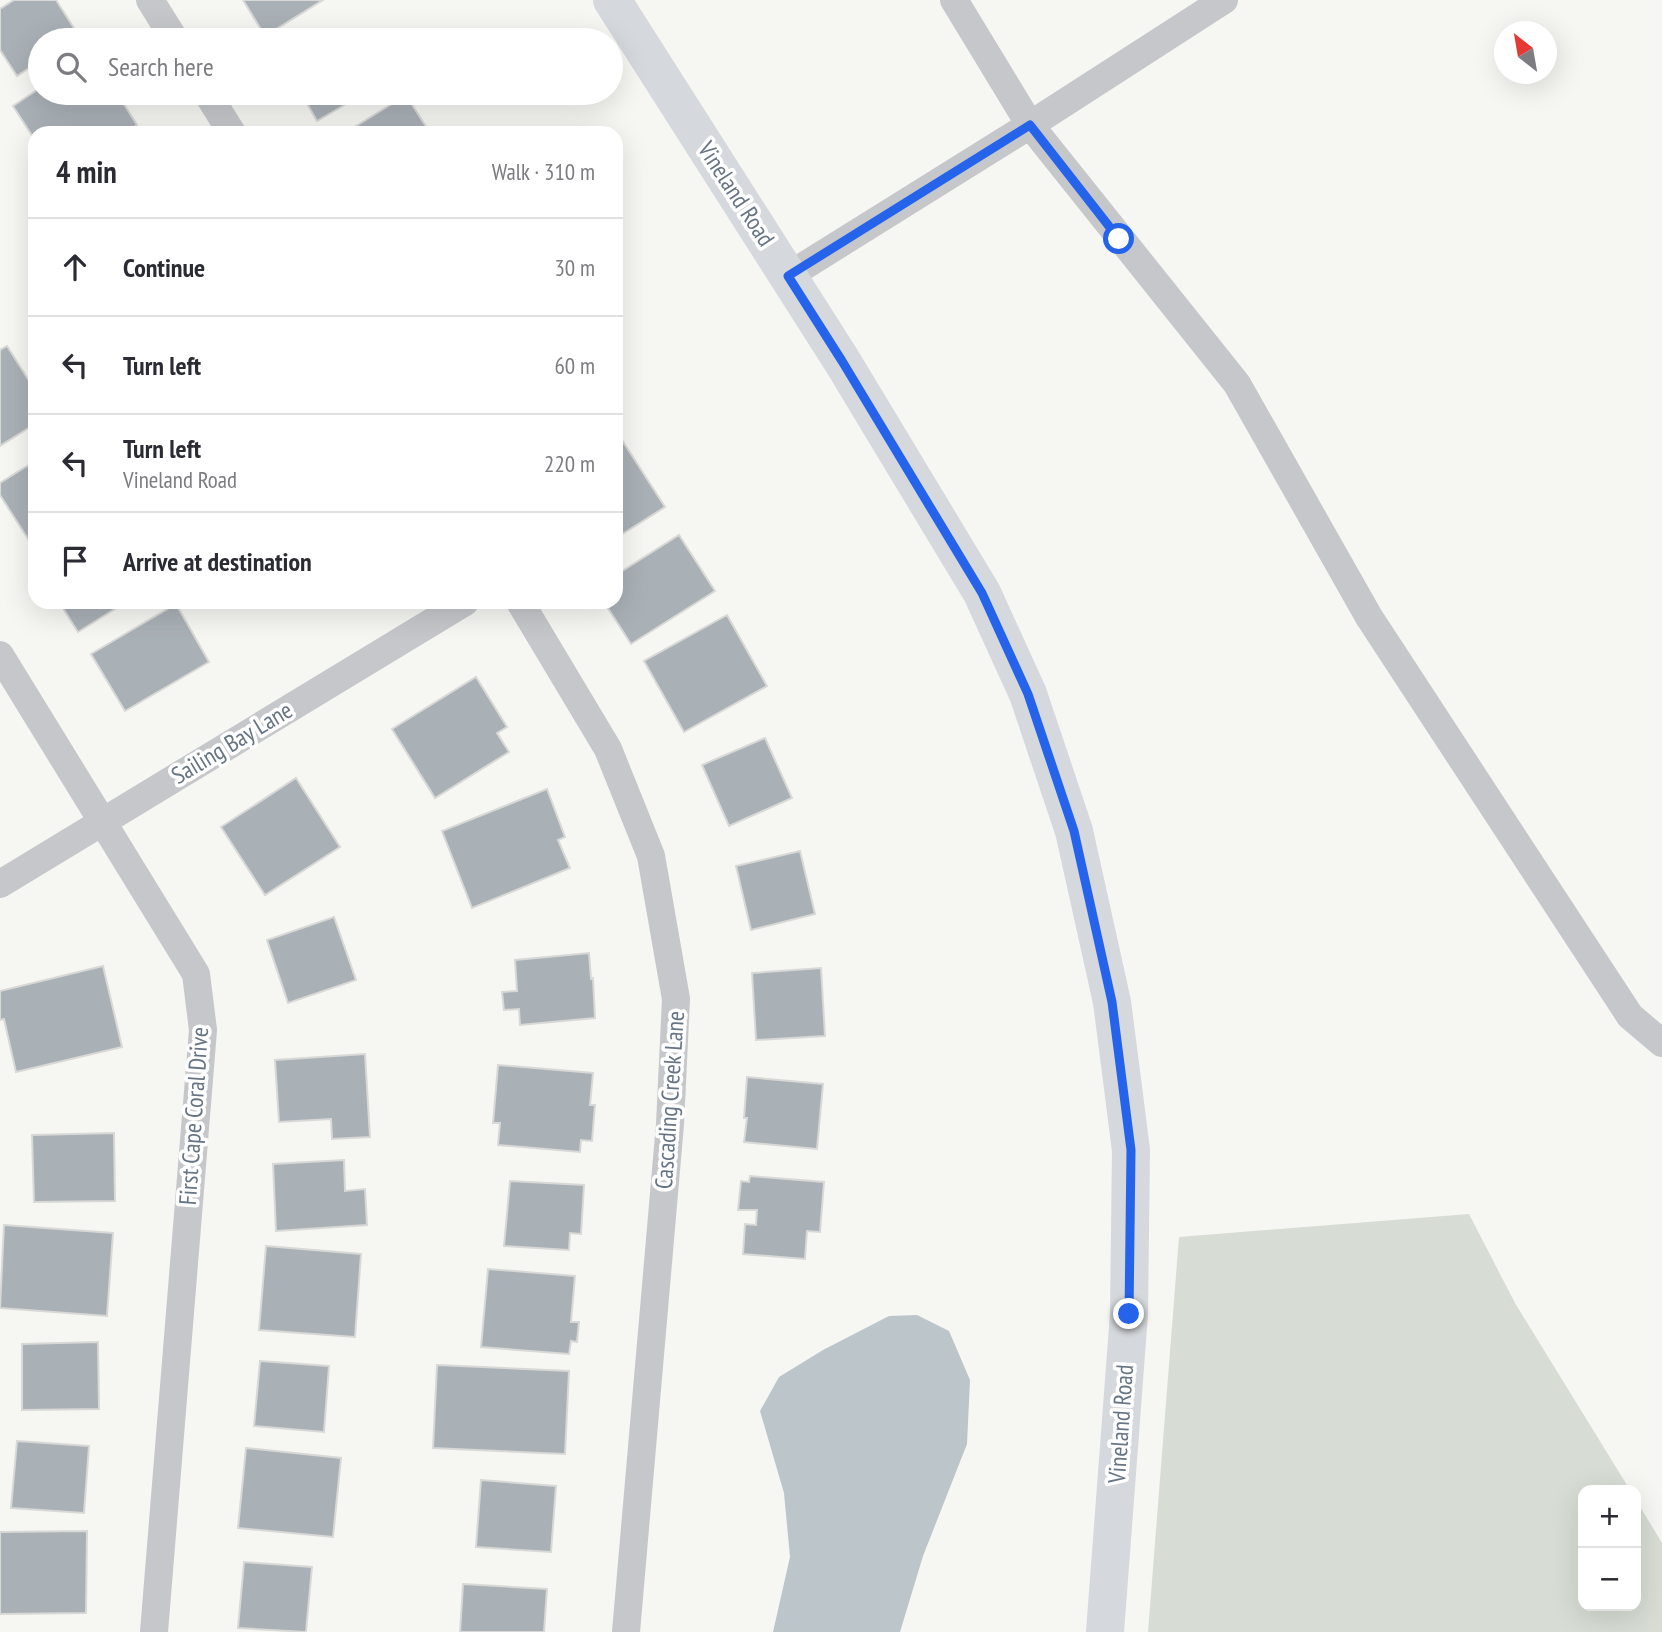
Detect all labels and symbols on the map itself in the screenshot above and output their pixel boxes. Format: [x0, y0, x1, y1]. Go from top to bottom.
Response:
north arrow [1494, 21, 1557, 84]
street label: Vineland Road [690, 135, 782, 252]
route start [1103, 223, 1134, 254]
street label: Sailing Bay Lane [166, 694, 298, 791]
street label: Cascading Creek Lane [648, 1010, 691, 1190]
street label: First Cape Coral Drive [172, 1026, 215, 1206]
route end [1113, 1298, 1144, 1329]
street label: Vineland Road [1101, 1364, 1140, 1485]

